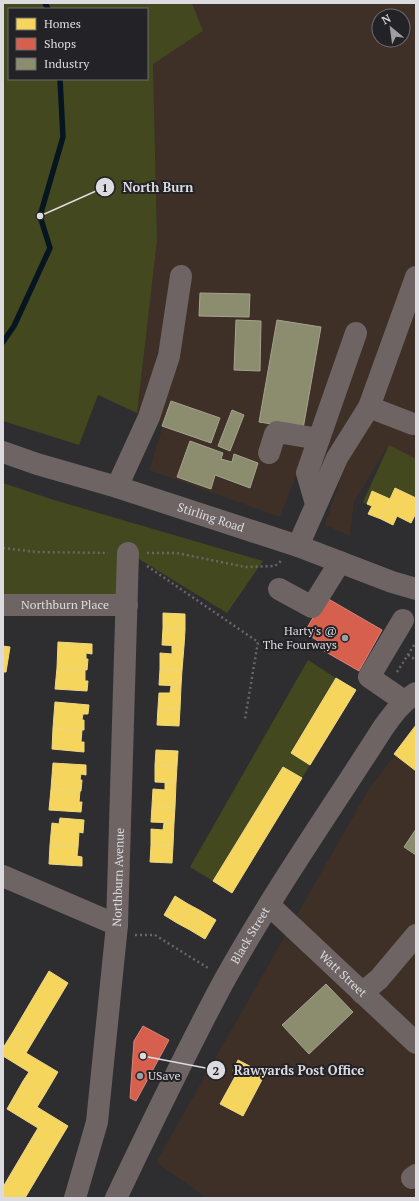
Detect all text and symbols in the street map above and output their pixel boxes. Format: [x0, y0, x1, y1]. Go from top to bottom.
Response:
legend [8, 8, 148, 80]
north arrow [371, 8, 411, 48]
text: N [379, 11, 394, 27]
text: Homes [44, 16, 81, 31]
text: Shops [44, 36, 76, 51]
text: Industry [44, 56, 90, 71]
callout: North Burn [95, 175, 202, 200]
text: North Burn [123, 178, 194, 196]
text: 1 [102, 180, 108, 195]
street label: Stirling Road [176, 499, 247, 535]
street label: Northburn Place [21, 597, 109, 612]
place label: Harty's @ The Fourways [263, 623, 337, 652]
marker: Harty's @ The Fourways [340, 633, 350, 643]
street label: Northburn Avenue [109, 828, 127, 927]
street label: Black Street [227, 903, 273, 966]
street label: Watt Street [316, 948, 371, 1000]
callout: Rawyards Post Office [206, 1058, 373, 1083]
text: Rawyards Post Office [234, 1061, 364, 1079]
text: 2 [213, 1063, 220, 1078]
place label: USave [148, 1068, 180, 1083]
marker: USave [135, 1071, 145, 1081]

